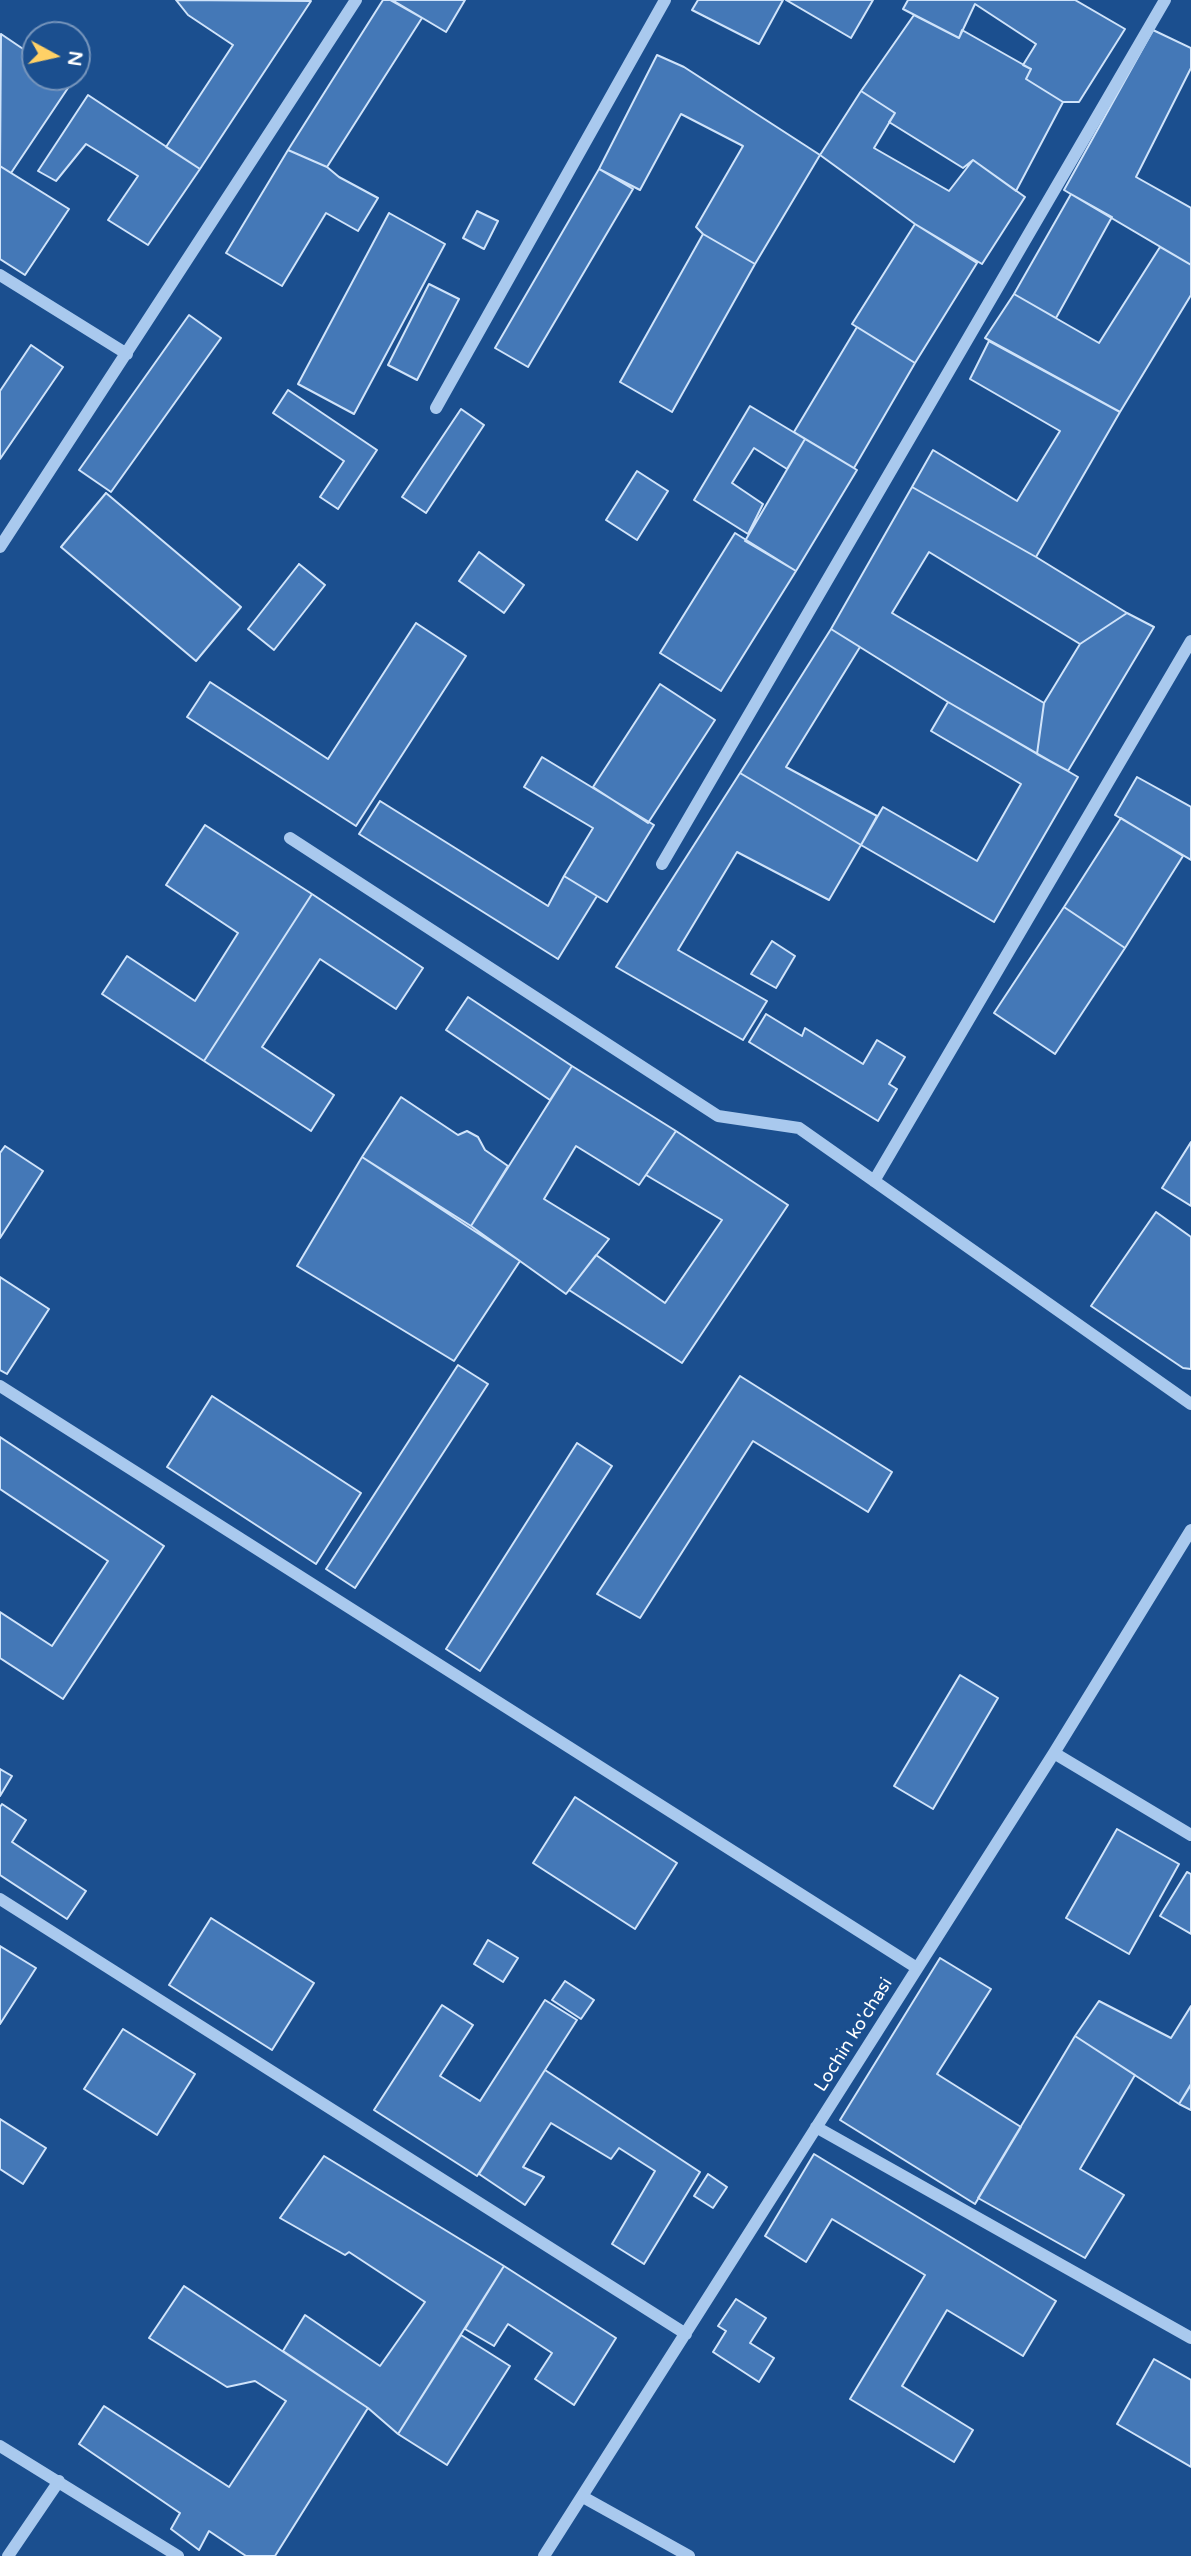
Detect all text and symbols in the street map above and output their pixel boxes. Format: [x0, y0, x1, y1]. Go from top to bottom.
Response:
north arrow [21, 21, 91, 91]
text: N [63, 50, 87, 68]
street label: Lochin ko'chasi [810, 1974, 898, 2096]

